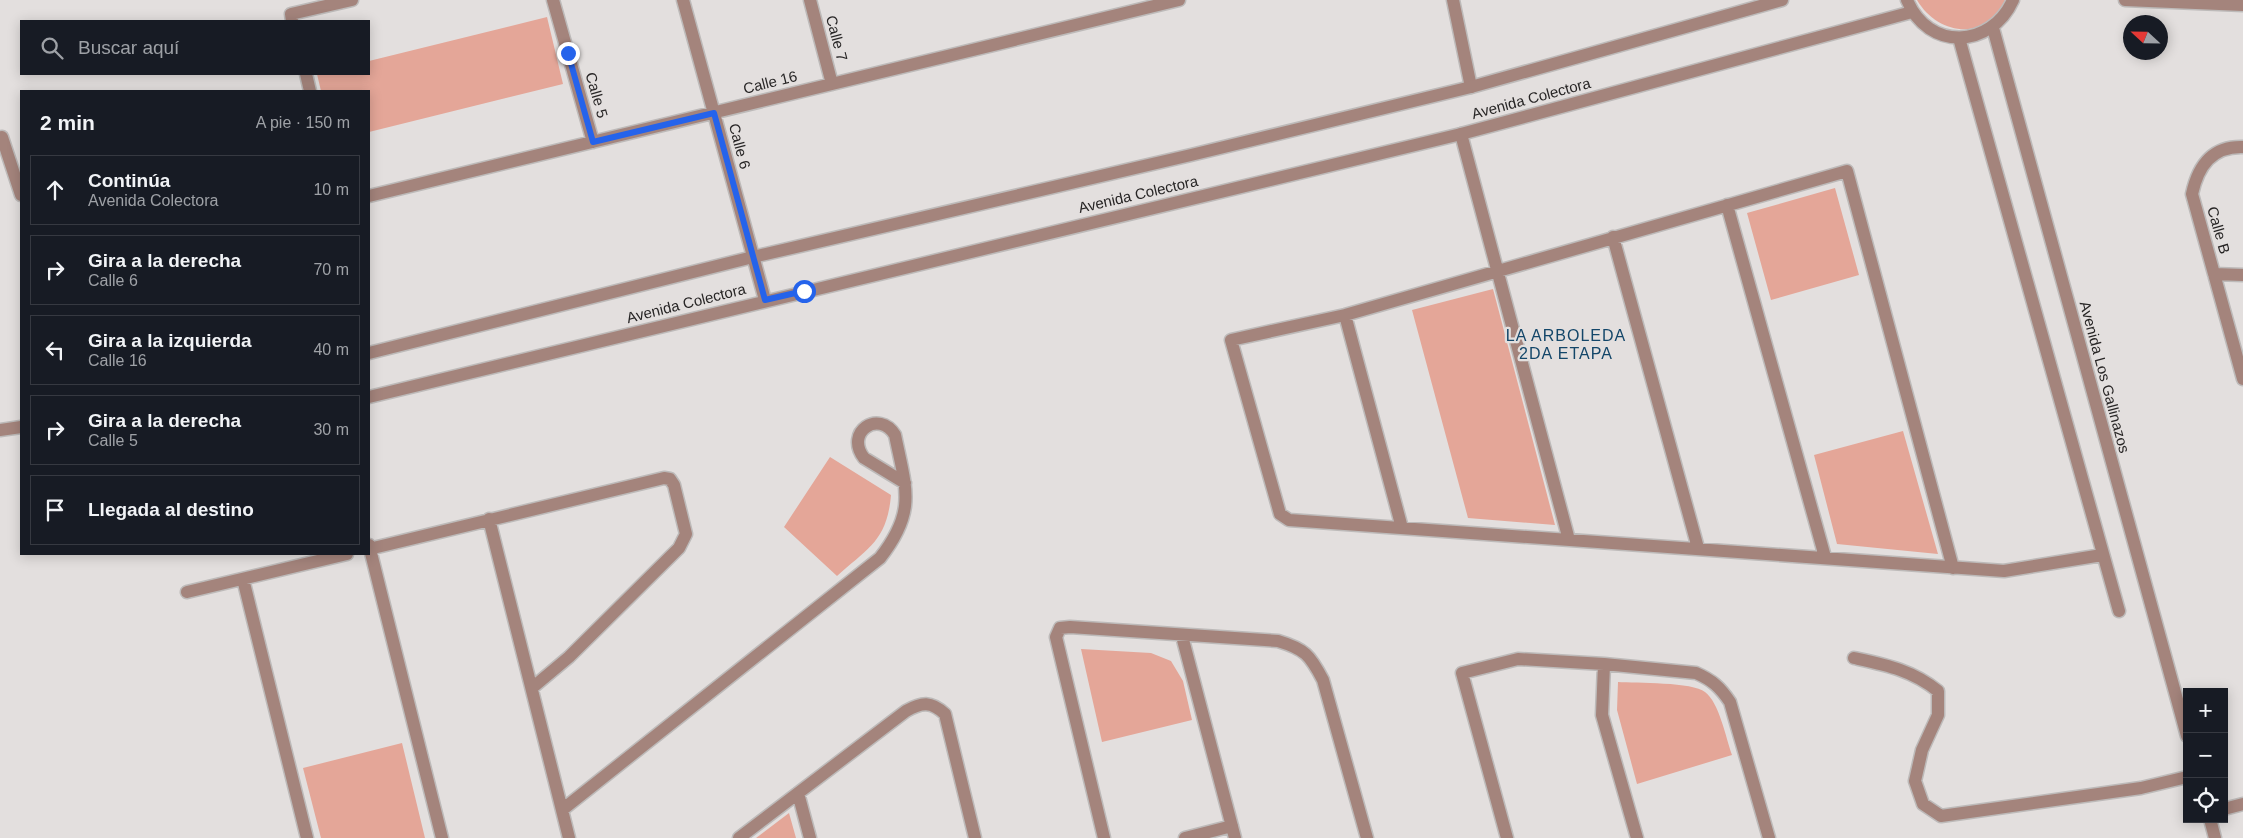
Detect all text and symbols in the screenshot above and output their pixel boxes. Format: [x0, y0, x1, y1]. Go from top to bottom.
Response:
street label: Calle 7 [823, 13, 851, 63]
north arrow [2123, 15, 2168, 60]
search box [20, 20, 370, 75]
icon: search [38, 34, 66, 62]
text: Buscar aquí [78, 37, 179, 58]
route end [557, 42, 580, 65]
street label: Calle 16 [741, 67, 799, 97]
street label: Calle 5 [582, 70, 612, 120]
street label: Avenida Colectora [1470, 74, 1593, 122]
text: 2 min [40, 111, 95, 134]
text: A pie · 150 m [256, 114, 350, 131]
street label: Calle 6 [726, 121, 754, 171]
text: Continúa [88, 170, 170, 191]
street label: Avenida Colectora [1076, 172, 1200, 216]
icon: ahead [41, 176, 69, 204]
text: 10 m [313, 181, 349, 198]
text: Avenida Colectora [88, 192, 218, 209]
street label: Calle B [2204, 204, 2234, 256]
text: Gira a la derecha [88, 250, 241, 271]
icon: right [41, 256, 69, 284]
text: 70 m [313, 261, 349, 278]
text: Calle 6 [88, 272, 138, 289]
street label: Avenida Colectora [625, 280, 748, 326]
route start [793, 280, 816, 303]
street label: Avenida Los Gallinazos [2077, 299, 2133, 455]
district label: LA ARBOLEDA 2DA ETAPA [1506, 327, 1626, 362]
text: Gira a la izquierda [88, 330, 252, 351]
icon: left [41, 336, 69, 364]
text: 40 m [313, 341, 349, 358]
text: Calle 16 [88, 352, 147, 369]
text: Gira a la derecha [88, 410, 241, 431]
icon: right [41, 416, 69, 444]
text: 30 m [313, 421, 349, 438]
text: Calle 5 [88, 432, 138, 449]
icon: arrive [41, 496, 69, 524]
text: Llegada al destino [88, 499, 254, 520]
map controls [2183, 688, 2228, 823]
button: + [2183, 688, 2228, 733]
button: − [2183, 733, 2228, 778]
button: locate [2183, 778, 2228, 823]

